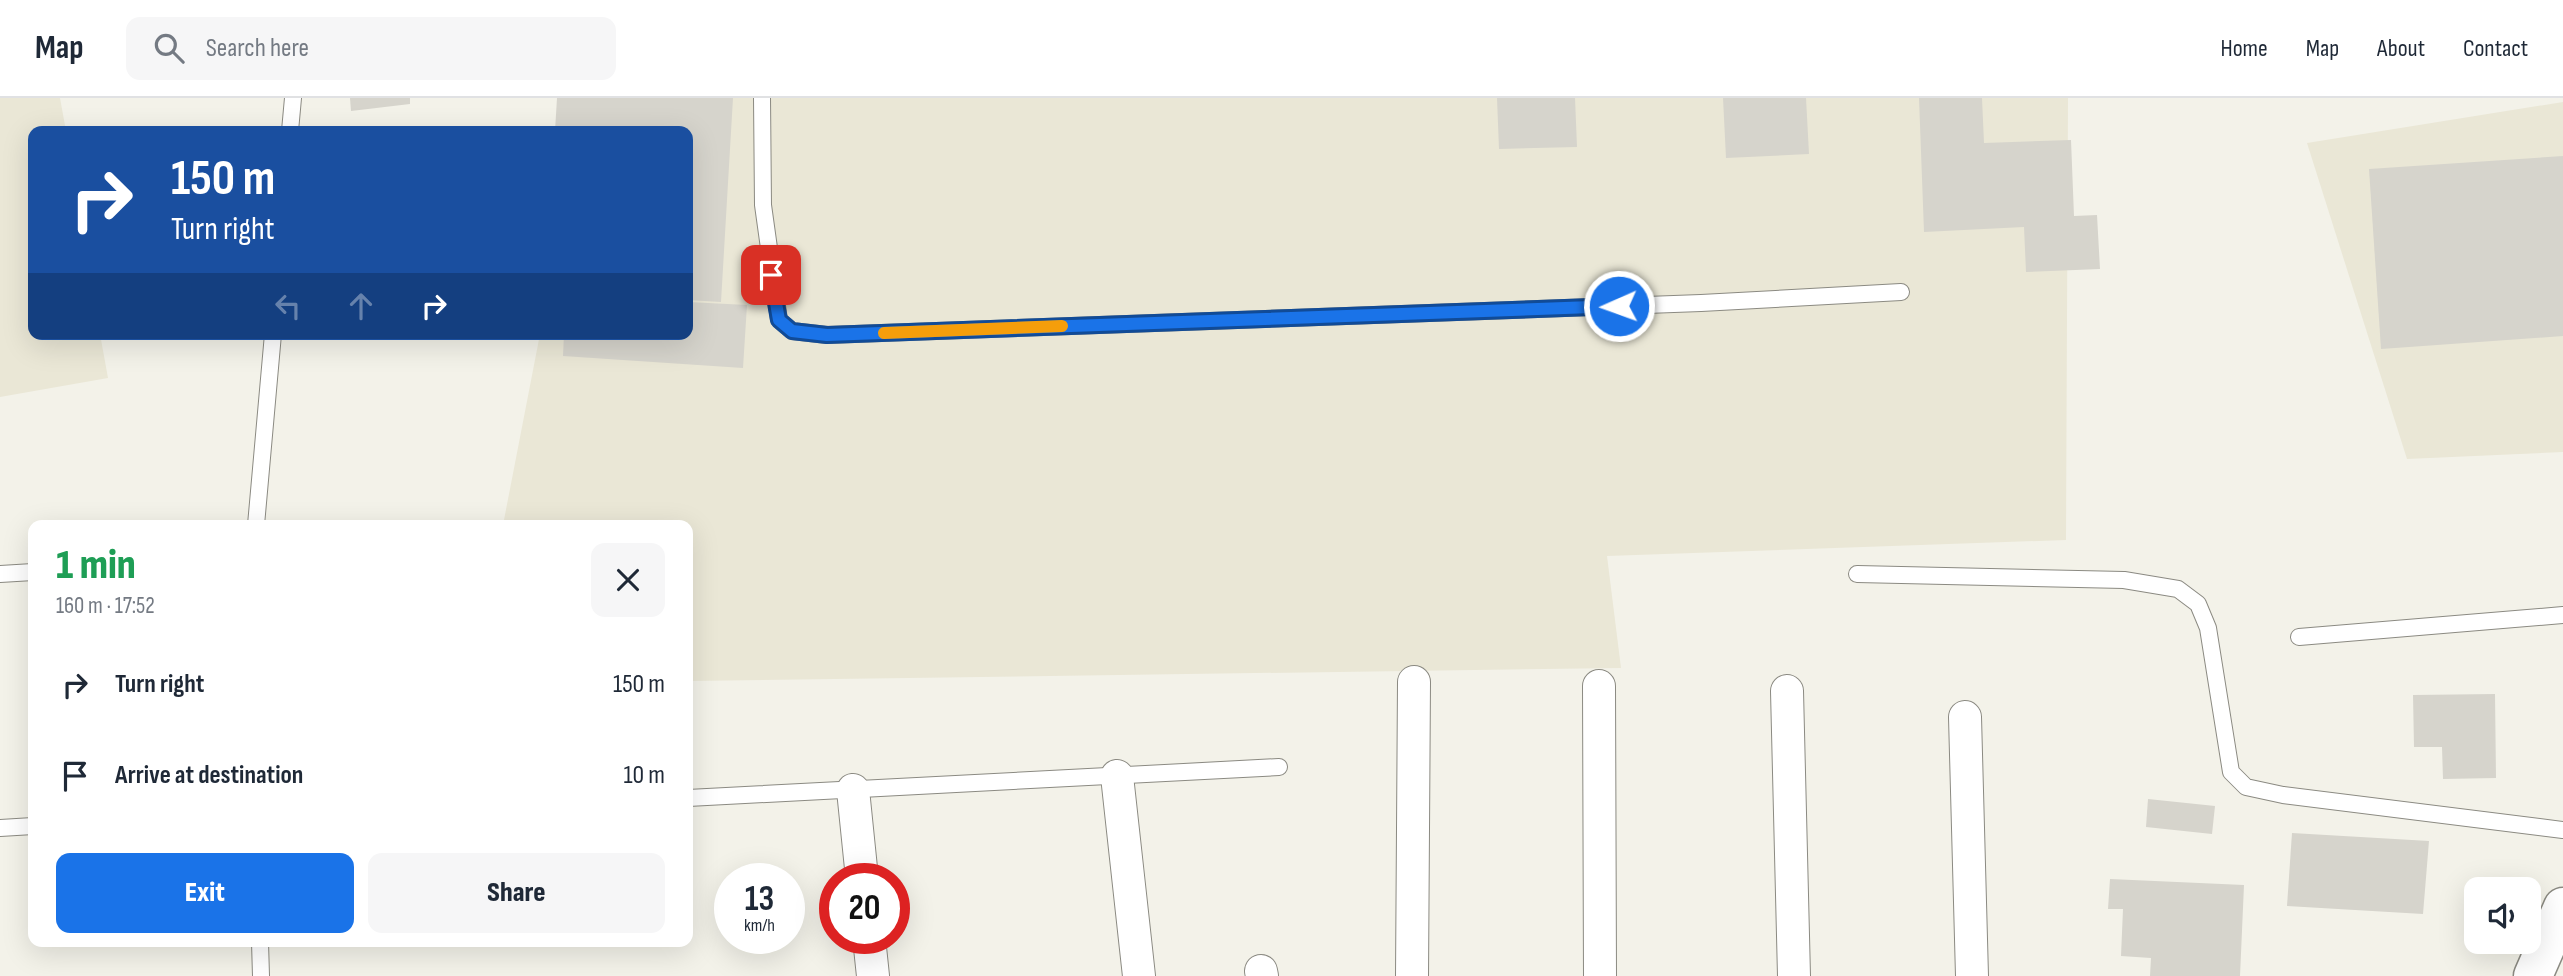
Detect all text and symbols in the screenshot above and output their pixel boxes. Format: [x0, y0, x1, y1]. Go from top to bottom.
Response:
search box [126, 17, 616, 80]
text: Map [35, 28, 84, 68]
icon: search [150, 29, 188, 67]
text: Search here [206, 33, 309, 64]
text: Home [2220, 34, 2268, 63]
text: Map [2306, 34, 2339, 63]
text: About [2377, 34, 2425, 63]
text: Contact [2463, 34, 2528, 63]
text: 150 m [171, 150, 275, 209]
icon: right [56, 154, 147, 245]
text: Turn right [171, 210, 275, 249]
pin [741, 245, 801, 305]
icon: arrive [752, 256, 790, 294]
position arrow [1582, 269, 1656, 343]
icon: left [269, 287, 307, 325]
icon: ahead [342, 287, 380, 325]
icon: right [415, 287, 453, 325]
text: 1 min [56, 540, 136, 591]
button: close [591, 543, 665, 617]
text: 160 m · 17:52 [56, 592, 155, 620]
icon: right [56, 666, 94, 704]
text: Turn right [115, 669, 204, 700]
text: 150 m [613, 669, 665, 700]
icon: arrive [56, 757, 94, 795]
text: Arrive at destination [115, 760, 303, 791]
text: 10 m [623, 760, 665, 791]
button: Exit [56, 853, 354, 933]
button: Share [368, 853, 665, 933]
speed limit sign: 20 [819, 863, 910, 954]
map controls [2464, 877, 2541, 954]
button: sound [2464, 877, 2541, 954]
text: 13 [745, 878, 774, 921]
text: km/h [744, 915, 775, 936]

